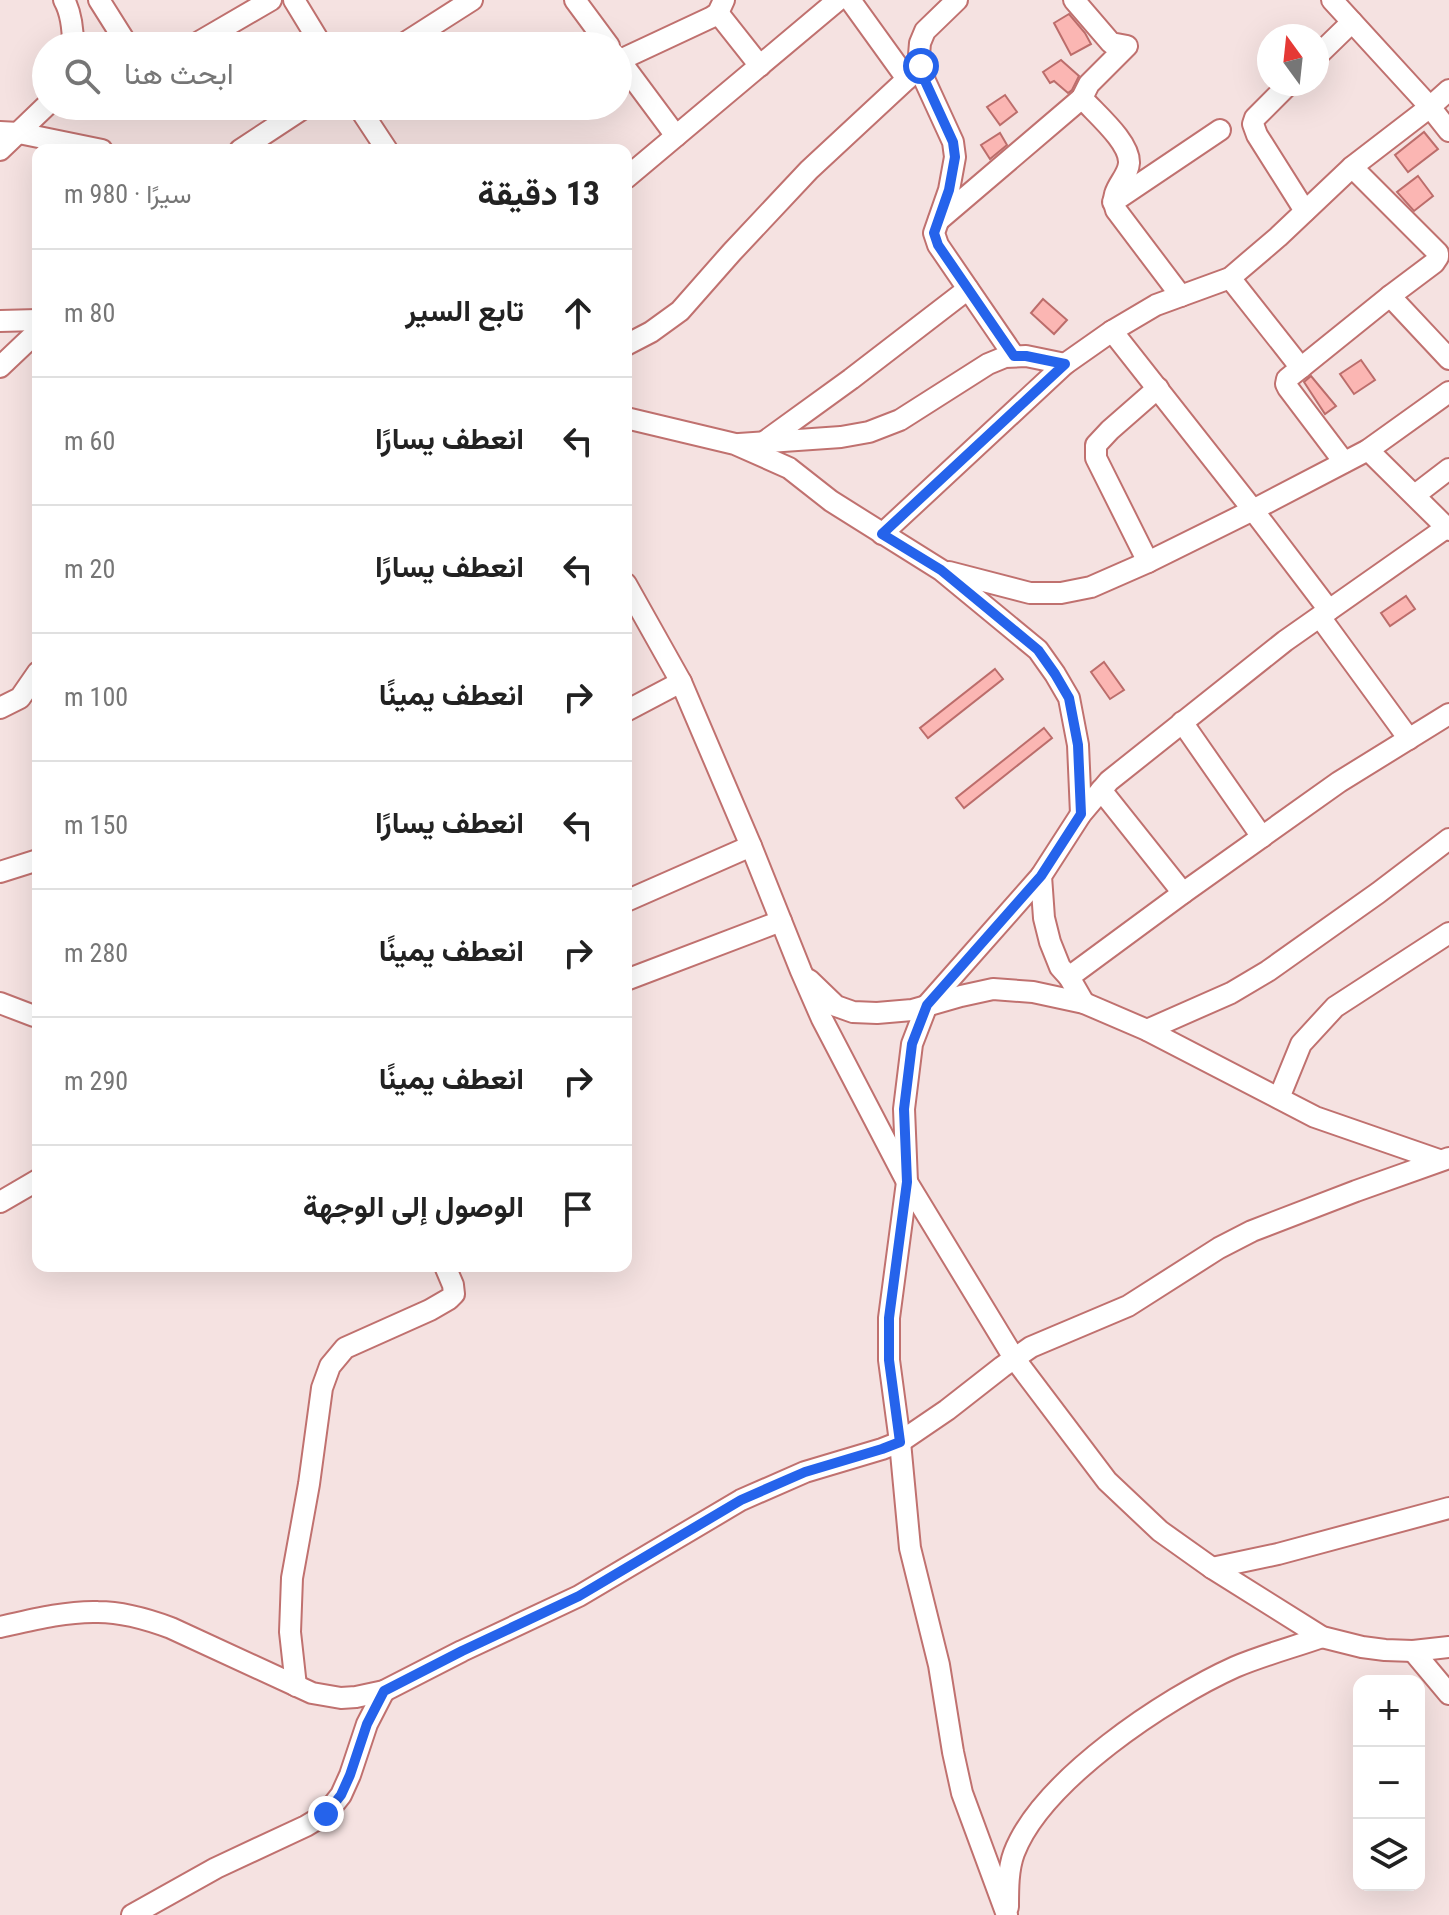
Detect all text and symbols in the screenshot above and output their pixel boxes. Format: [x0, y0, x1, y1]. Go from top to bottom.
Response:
north arrow [1257, 24, 1329, 96]
search box [32, 32, 632, 120]
route start [903, 48, 939, 84]
icon: search [60, 54, 104, 98]
text: ابحث هنا [124, 56, 234, 91]
text: 13 دقيقة [478, 173, 600, 213]
text: سيرًا · 980 m [64, 179, 191, 209]
icon: ahead [556, 291, 600, 335]
text: تابع السير [405, 293, 524, 328]
text: 80 m [64, 298, 115, 328]
icon: left [556, 419, 600, 463]
text: انعطف يسارًا [375, 421, 524, 456]
text: 60 m [64, 426, 115, 456]
icon: left [556, 547, 600, 591]
text: انعطف يسارًا [375, 549, 524, 584]
text: 20 m [64, 554, 115, 584]
icon: right [556, 675, 600, 719]
text: انعطف يمينًا [379, 677, 524, 712]
text: 100 m [64, 682, 128, 712]
icon: left [556, 803, 600, 847]
text: انعطف يسارًا [375, 805, 524, 840]
text: 150 m [64, 810, 128, 840]
icon: right [556, 931, 600, 975]
text: انعطف يمينًا [379, 933, 524, 968]
text: 280 m [64, 938, 128, 968]
icon: right [556, 1059, 600, 1103]
text: انعطف يمينًا [379, 1061, 524, 1096]
text: 290 m [64, 1066, 128, 1096]
icon: arrive [556, 1187, 600, 1231]
text: الوصول إلى الوجهة [303, 1189, 524, 1224]
map controls [1353, 1675, 1425, 1891]
button: + [1353, 1675, 1425, 1747]
button: − [1353, 1747, 1425, 1819]
route end [308, 1796, 344, 1832]
button: layers [1353, 1819, 1425, 1891]

